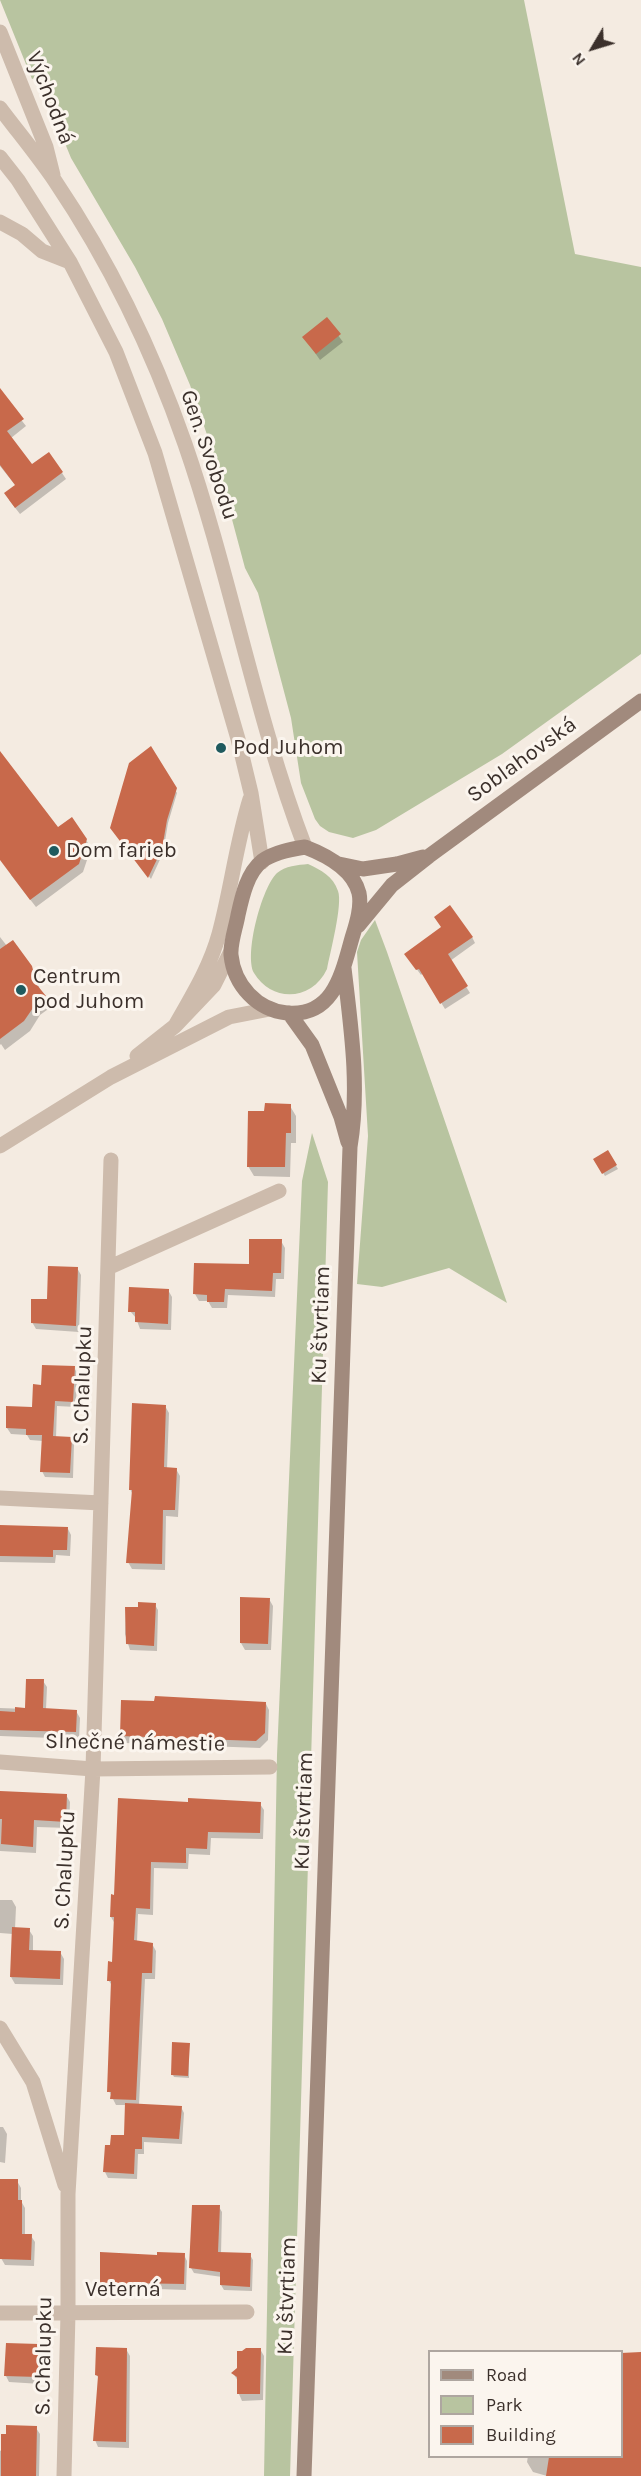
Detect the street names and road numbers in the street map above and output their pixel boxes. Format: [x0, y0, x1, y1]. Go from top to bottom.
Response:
street label: Východná [20, 48, 80, 148]
street label: Gen. Svobodu [174, 387, 244, 523]
street label: Soblahovská [462, 711, 582, 809]
street label: Ku štvrtiam [306, 1265, 336, 1385]
street label: S. Chalupku [68, 1325, 98, 1445]
street label: Slnečné námestie [45, 1728, 225, 1758]
street label: Ku štvrtiam [289, 1751, 319, 1871]
street label: S. Chalupku [49, 1810, 81, 1930]
street label: Ku štvrtiam [272, 2236, 302, 2356]
street label: Veterná [85, 2277, 161, 2303]
street label: S. Chalupku [30, 2296, 58, 2416]

